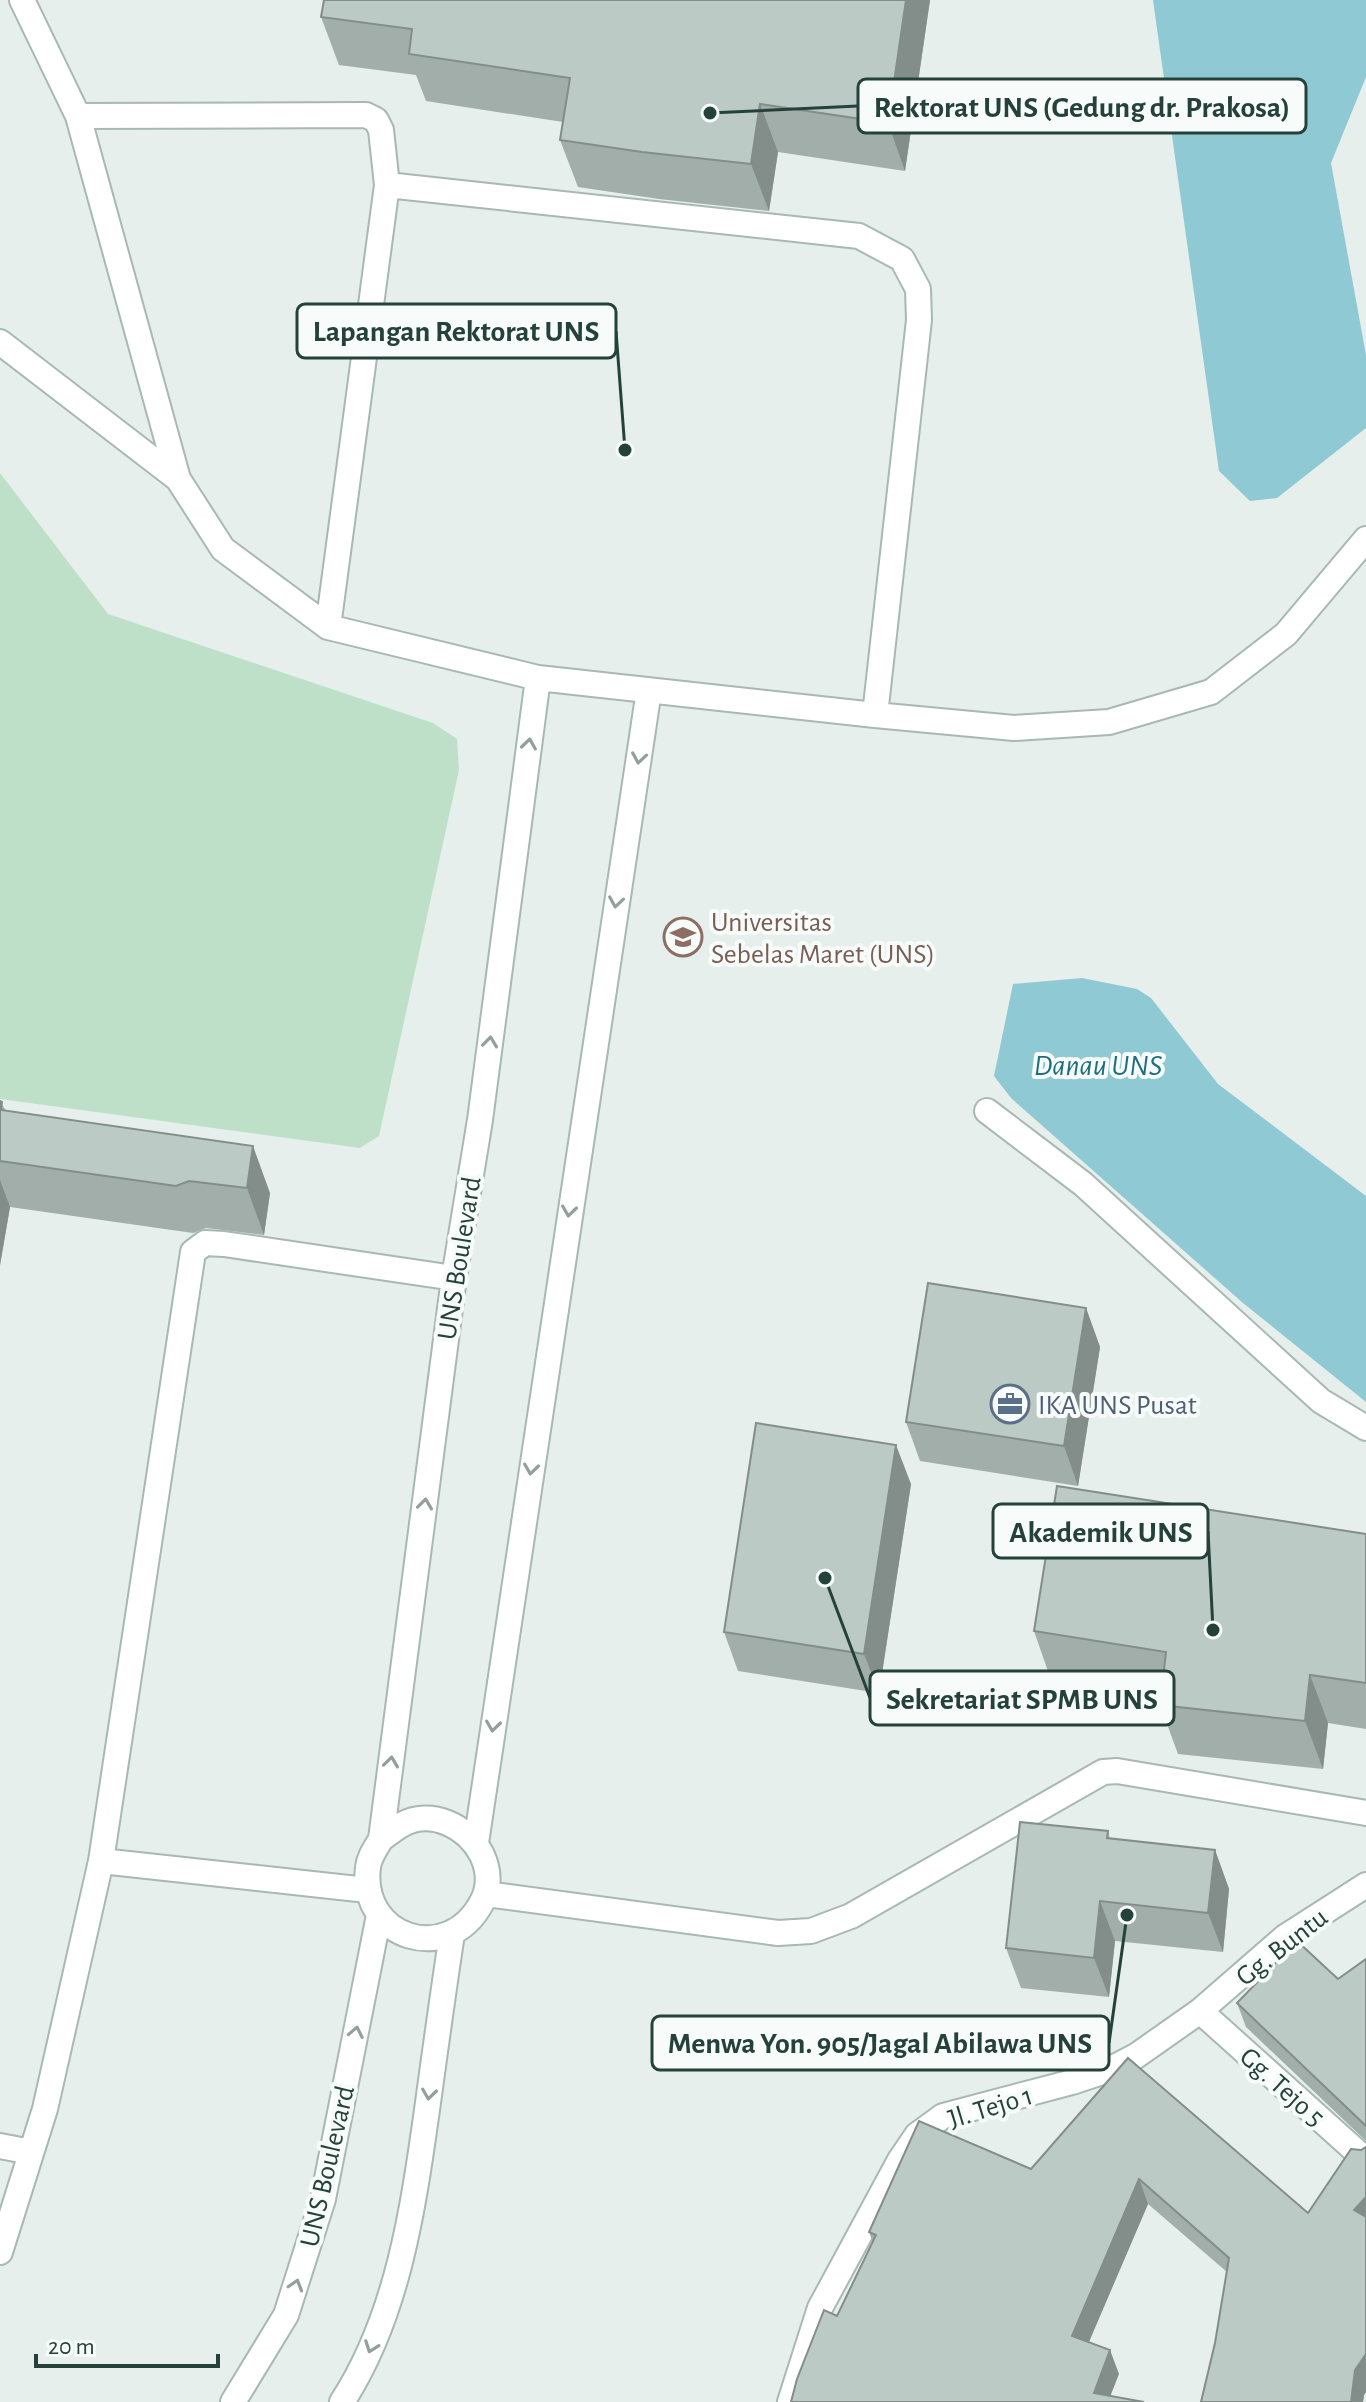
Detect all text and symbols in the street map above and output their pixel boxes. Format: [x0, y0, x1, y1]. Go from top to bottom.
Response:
callout: Rektorat UNS (Gedung dr. Prakosa) [858, 79, 1306, 133]
text: Rektorat UNS (Gedung dr. Prakosa) [874, 93, 1290, 123]
callout: Lapangan Rektorat UNS [297, 304, 616, 358]
text: Lapangan Rektorat UNS [313, 317, 599, 347]
one-way arrow [520, 737, 537, 751]
one-way arrow [631, 751, 648, 765]
one-way arrow [608, 895, 625, 909]
place label: Universitas Sebelas Maret (UNS) [711, 909, 935, 969]
school or university icon: Universitas Sebelas Maret (UNS) [662, 916, 704, 958]
one-way arrow [481, 1035, 498, 1049]
water label: Danau UNS [1034, 1051, 1163, 1081]
street label: UNS Boulevard [433, 1175, 487, 1342]
one-way arrow [561, 1205, 578, 1218]
office icon: IKA UNS Pusat [989, 1383, 1031, 1425]
place label: IKA UNS Pusat [1038, 1392, 1197, 1420]
one-way arrow [523, 1462, 540, 1476]
one-way arrow [416, 1497, 433, 1510]
callout: Akademik UNS [993, 1504, 1208, 1558]
text: Akademik UNS [1009, 1518, 1193, 1548]
callout: Sekretariat SPMB UNS [870, 1671, 1174, 1725]
text: Sekretariat SPMB UNS [886, 1685, 1158, 1715]
one-way arrow [485, 1719, 502, 1733]
one-way arrow [382, 1755, 399, 1769]
street label: Gg. Buntu [1231, 1903, 1333, 1992]
callout: Menwa Yon. 905/Jagal Abilawa UNS [652, 2016, 1109, 2070]
one-way arrow [346, 2025, 363, 2039]
text: Menwa Yon. 905/Jagal Abilawa UNS [668, 2029, 1092, 2059]
street label: Gg. Tejo 5 [1234, 2043, 1329, 2132]
street label: Jl. Tejo 1 [945, 2082, 1036, 2134]
street label: UNS Boulevard [296, 2083, 360, 2250]
one-way arrow [421, 2087, 438, 2101]
one-way arrow [287, 2278, 303, 2292]
scale bar [36, 2318, 218, 2368]
text: 20 m [48, 2335, 95, 2359]
one-way arrow [364, 2339, 381, 2353]

